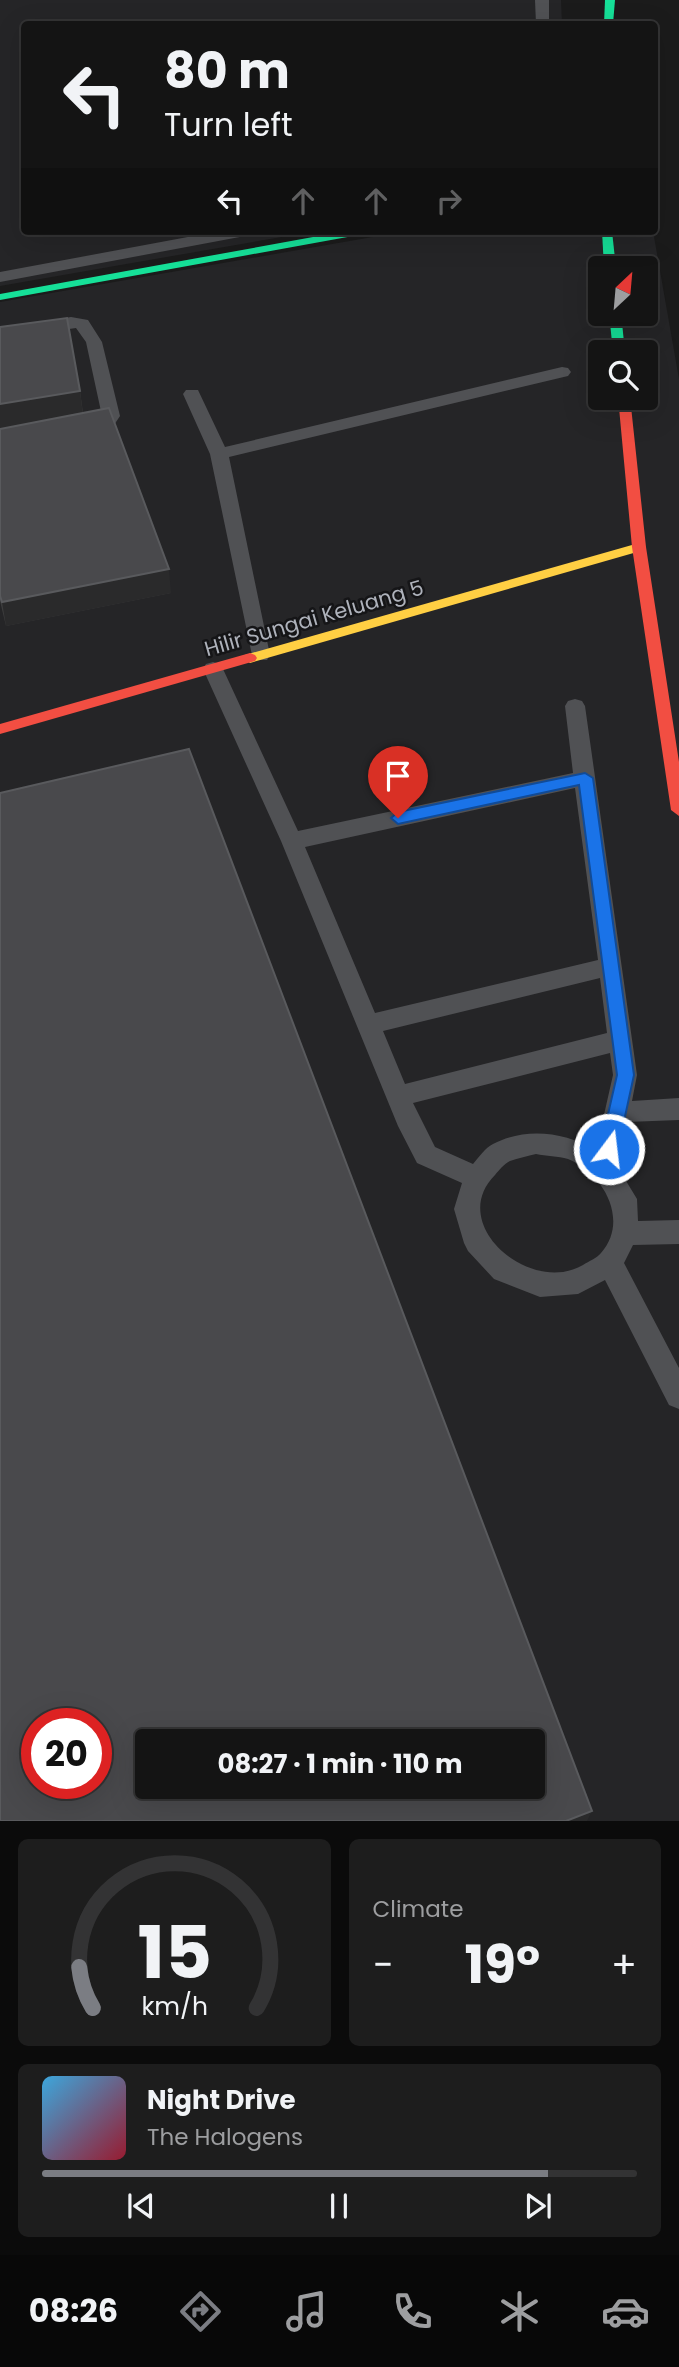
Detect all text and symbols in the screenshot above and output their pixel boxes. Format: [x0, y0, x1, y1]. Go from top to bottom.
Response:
text: 80 m [164, 37, 290, 105]
icon: left [49, 49, 140, 140]
text: Turn left [164, 102, 293, 147]
icon: left [211, 182, 249, 220]
icon: ahead [284, 182, 322, 220]
icon: ahead [357, 182, 395, 220]
icon: right [430, 182, 468, 220]
north arrow [588, 256, 658, 326]
map controls [588, 256, 658, 410]
button: search [588, 340, 658, 410]
street label: Hilir Sungai Keluang 5 [201, 573, 427, 663]
pin [368, 746, 428, 818]
icon: arrive [379, 757, 417, 795]
position arrow [572, 1112, 646, 1186]
speed limit sign: 20 [21, 1708, 112, 1799]
text: 08:27 · 1 min · 110 m [217, 1746, 463, 1782]
text: Climate [373, 1893, 463, 1925]
text: 15 [137, 1903, 212, 2004]
text: 19° [464, 1928, 540, 2001]
text: − [373, 1938, 393, 1991]
text: + [611, 1938, 637, 1991]
text: km/h [141, 1989, 208, 2024]
text: Night Drive [147, 2082, 295, 2118]
text: The Halogens [147, 2121, 303, 2153]
icon: previous [122, 2187, 160, 2225]
icon: pause [320, 2187, 358, 2225]
icon: next [519, 2187, 557, 2225]
icon: directions [176, 2287, 225, 2336]
icon: music [282, 2287, 331, 2336]
icon: phone [388, 2287, 437, 2336]
icon: climate [495, 2287, 544, 2336]
icon: car [601, 2287, 650, 2336]
text: 08:26 [29, 2288, 118, 2333]

